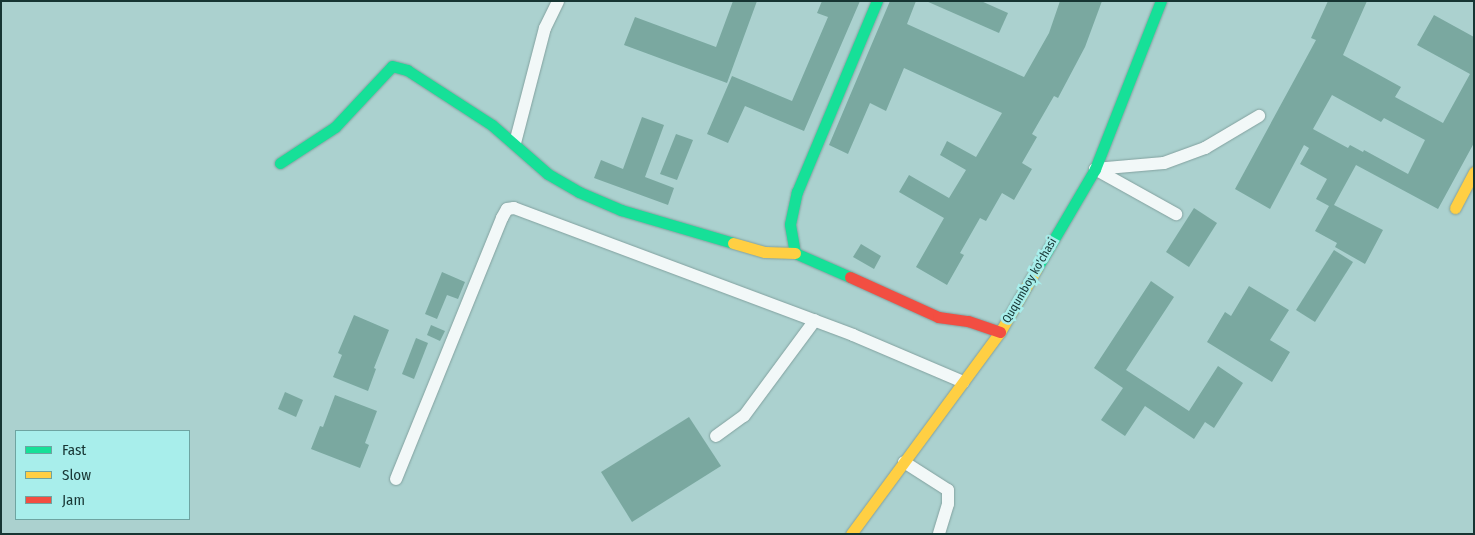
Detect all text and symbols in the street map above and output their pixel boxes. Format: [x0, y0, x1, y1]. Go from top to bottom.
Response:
street label: Ququmboy ko'chasi [1000, 236, 1060, 326]
legend [15, 430, 190, 520]
text: Fast [62, 441, 86, 459]
text: Slow [62, 466, 91, 484]
text: Jam [62, 491, 85, 509]

